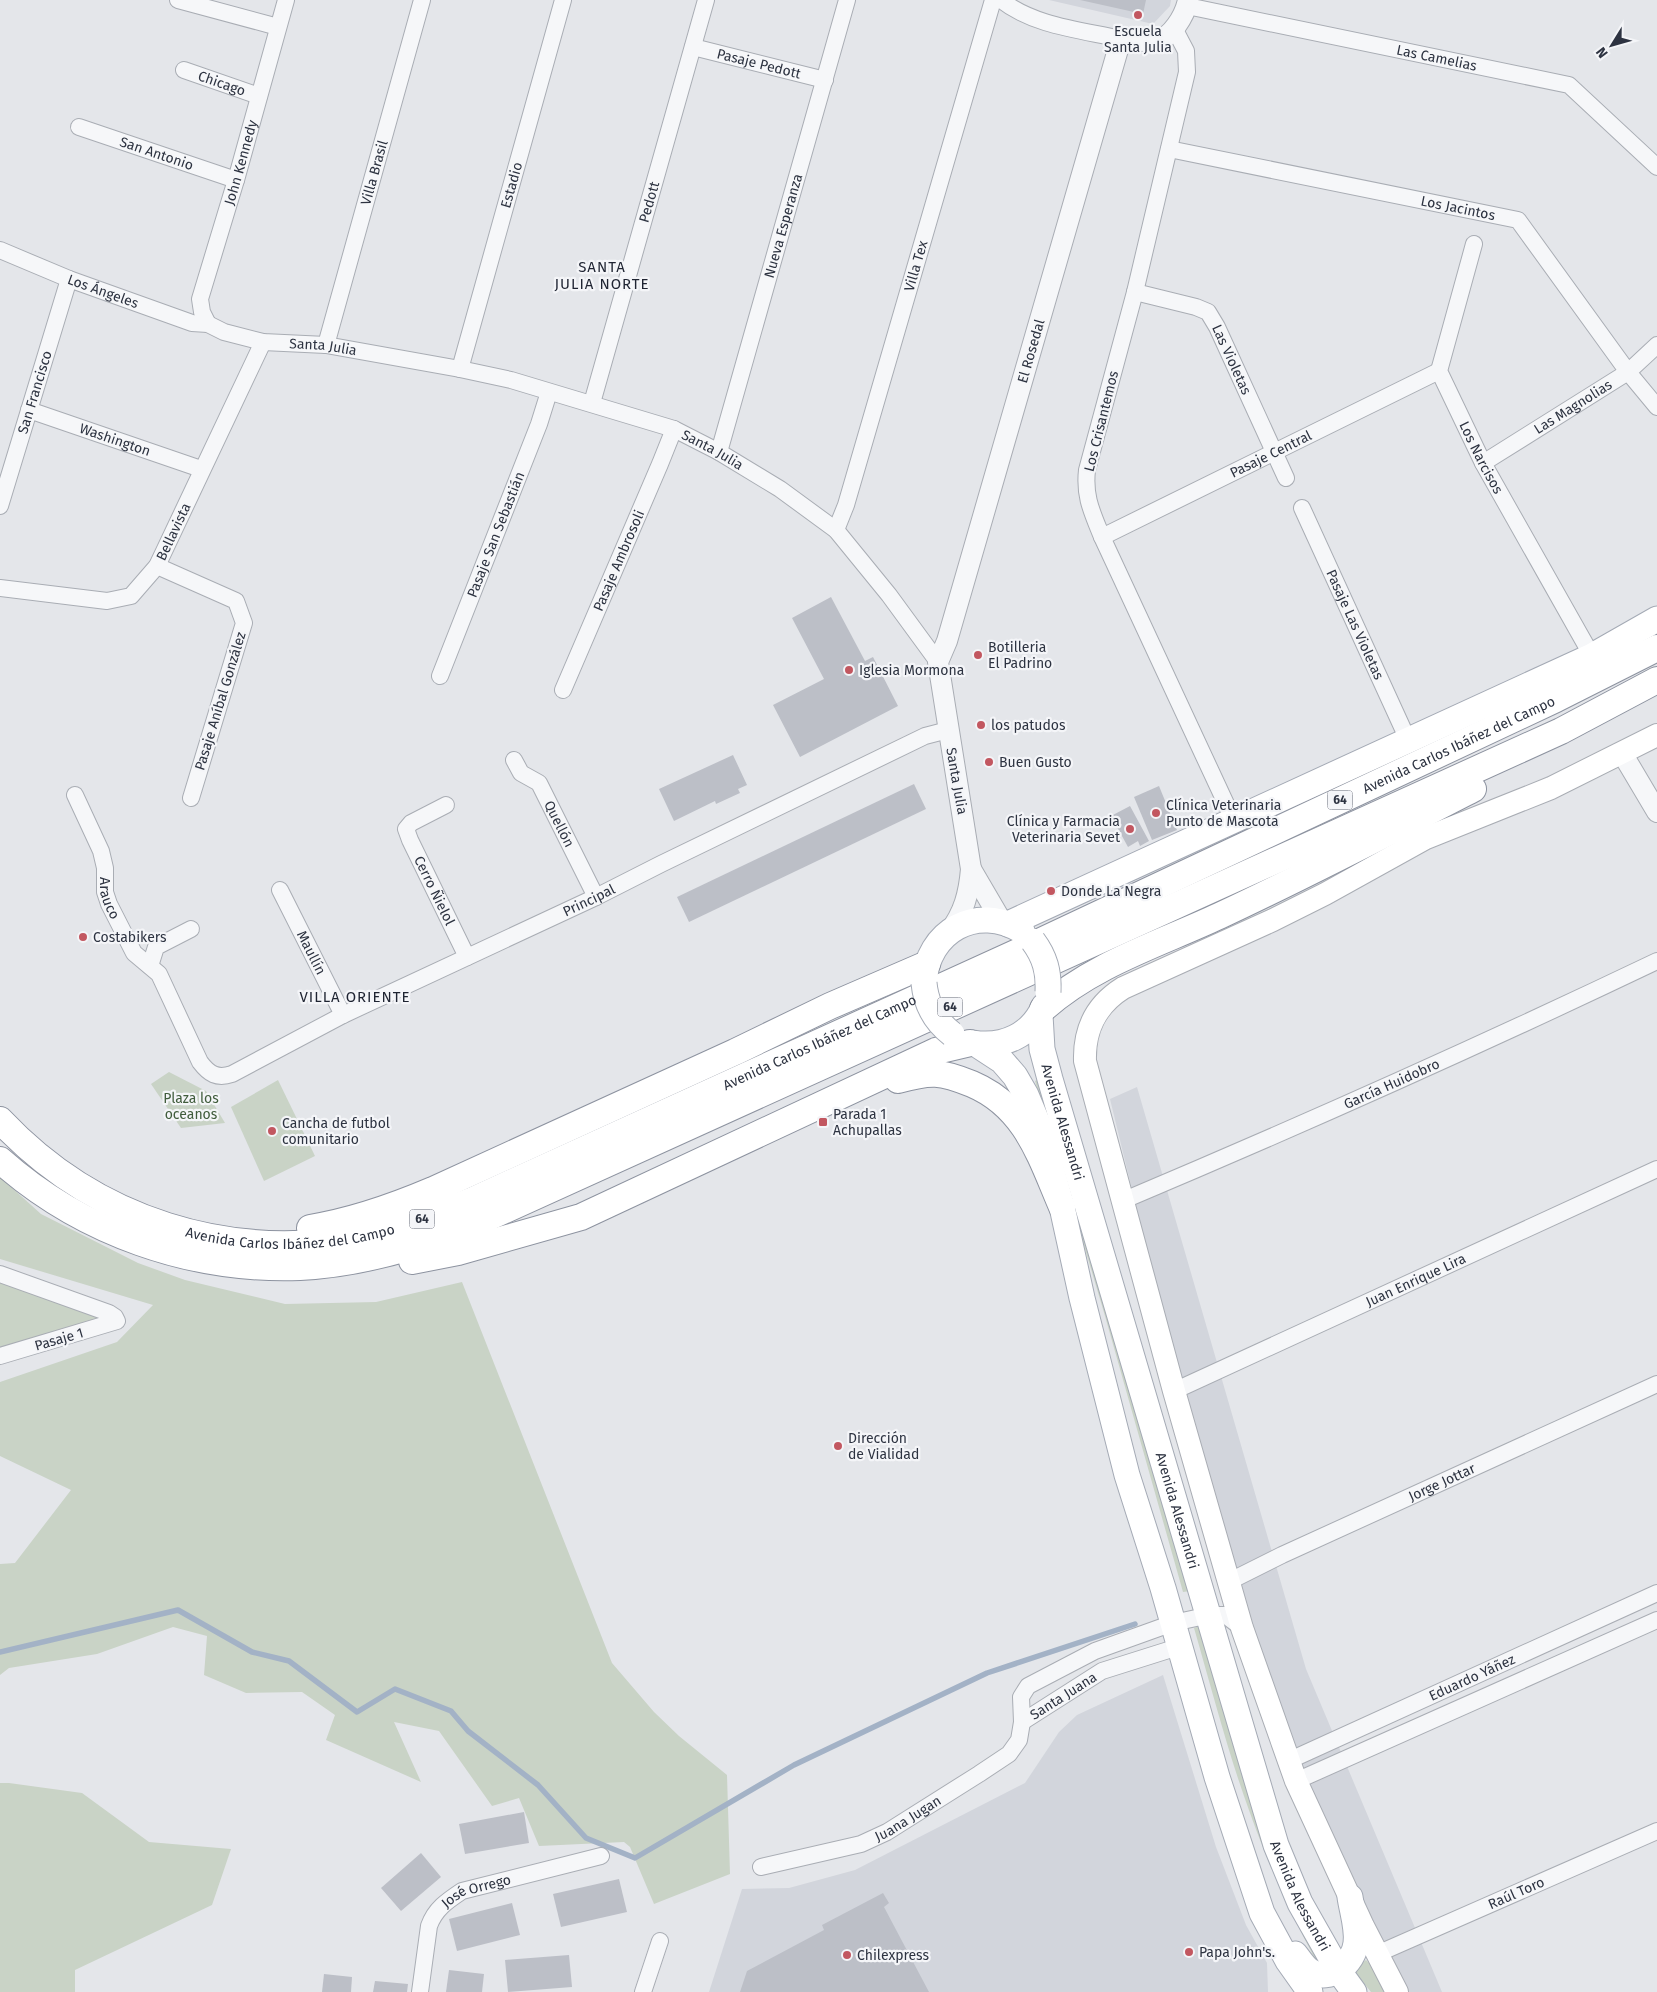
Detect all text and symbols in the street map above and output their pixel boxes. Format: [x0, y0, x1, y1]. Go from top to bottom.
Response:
marker: Escuela Santa Julia [1132, 9, 1144, 21]
north arrow [1587, 20, 1637, 70]
place label: Escuela Santa Julia [1104, 23, 1172, 56]
street label: Las Camelias [1395, 42, 1479, 75]
text: N [1592, 44, 1612, 61]
street label: Pasaje Pedott [715, 45, 804, 83]
street label: Chicago [196, 67, 248, 100]
street label: John Kennedy [221, 118, 261, 207]
street label: San Antonio [117, 133, 196, 174]
street label: Villa Brasil [357, 138, 392, 207]
street label: Estadio [497, 160, 526, 210]
street label: Nueva Esperanza [761, 172, 806, 280]
street label: Pedott [635, 179, 664, 225]
street label: Los Jacintos [1419, 192, 1497, 224]
street label: Villa Tex [901, 238, 932, 293]
district label: SANTA JULIA NORTE [554, 258, 650, 293]
street label: Los Ángeles [65, 271, 141, 312]
street label: El Rosedal [1014, 317, 1049, 385]
street label: Las Violetas [1208, 322, 1255, 398]
street label: Santa Julia [289, 335, 358, 359]
street label: San Francisco [14, 349, 56, 436]
street label: Los Crisantemos [1081, 368, 1122, 473]
street label: Las Magnolias [1531, 376, 1616, 438]
street label: Los Narcisos [1455, 419, 1507, 497]
street label: Washington [77, 420, 153, 460]
street label: Santa Julia [679, 426, 746, 474]
street label: Pasaje Central [1227, 427, 1315, 482]
street label: Pasaje San Sebastián [464, 469, 528, 600]
street label: Bellavista [153, 500, 195, 563]
street label: Pasaje Ambrosoli [590, 507, 648, 614]
street label: Pasaje Las Violetas [1322, 567, 1387, 683]
street label: Pasaje Aníbal González [191, 630, 250, 773]
place label: Botilleria El Padrino [988, 639, 1052, 672]
marker: Botilleria El Padrino [972, 649, 984, 661]
place label: Iglesia Mormona [859, 662, 964, 679]
marker: Iglesia Mormona [843, 664, 855, 676]
street label: Avenida Carlos Ibáñez del Campo [1360, 693, 1558, 798]
place label: los patudos [991, 717, 1066, 734]
marker: los patudos [975, 719, 987, 731]
street label: Santa Julia [942, 746, 971, 816]
place label: Buen Gusto [999, 754, 1072, 771]
marker: Buen Gusto [983, 756, 995, 768]
road number: 64 [1328, 790, 1352, 810]
place label: Clínica Veterinaria Punto de Mascota [1166, 797, 1281, 830]
street label: Quellón [540, 798, 578, 850]
marker: Clínica Veterinaria Punto de Mascota [1150, 807, 1162, 819]
place label: Clínica y Farmacia Veterinaria Sevet [1007, 813, 1121, 846]
marker: Clínica y Farmacia Veterinaria Sevet [1124, 823, 1136, 835]
street label: Cerro Ñielol [410, 853, 458, 928]
street label: Arauco [96, 877, 123, 922]
street label: Principal [560, 881, 618, 920]
place label: Donde La Negra [1061, 883, 1161, 900]
marker: Donde La Negra [1045, 885, 1057, 897]
street label: Maullín [293, 928, 329, 978]
place label: Costabikers [93, 929, 167, 946]
marker: Costabikers [77, 931, 89, 943]
district label: VILLA ORIENTE [299, 988, 411, 1006]
street label: Avenida Carlos Ibáñez del Campo [720, 991, 919, 1094]
road number: 64 [938, 998, 962, 1016]
street label: García Huidobro [1341, 1055, 1442, 1113]
street label: Avenida Alessandri [1037, 1062, 1087, 1182]
park label: Plaza los oceanos [163, 1090, 219, 1123]
place label: Parada 1 Achupallas [833, 1106, 902, 1139]
place label: Cancha de futbol comunitario [282, 1115, 390, 1148]
marker: Parada 1 Achupallas [817, 1116, 829, 1128]
marker: Cancha de futbol comunitario [266, 1125, 278, 1137]
road number: 64 [410, 1210, 434, 1228]
street label: Avenida Carlos Ibáñez del Campo [184, 1221, 397, 1253]
street label: Juan Enrique Lira [1363, 1250, 1469, 1311]
street label: Pasaje 1 [33, 1324, 86, 1355]
place label: Dirección de Vialidad [848, 1430, 919, 1463]
marker: Dirección de Vialidad [832, 1440, 844, 1452]
street label: Avenida Alessandri [1152, 1450, 1202, 1571]
street label: Jorge Jottar [1406, 1460, 1479, 1505]
street label: Eduardo Yáñez [1426, 1651, 1518, 1705]
street label: Santa Juana [1027, 1669, 1100, 1724]
street label: Juana Jugan [872, 1792, 944, 1845]
street label: Avenida Alessandri [1266, 1838, 1333, 1954]
street label: José Orrego [438, 1871, 513, 1912]
street label: Raúl Toro [1486, 1874, 1547, 1913]
place label: Papa John's. [1199, 1944, 1275, 1961]
marker: Papa John's. [1183, 1946, 1195, 1958]
place label: Chilexpress [857, 1947, 930, 1964]
marker: Chilexpress [841, 1949, 853, 1961]

